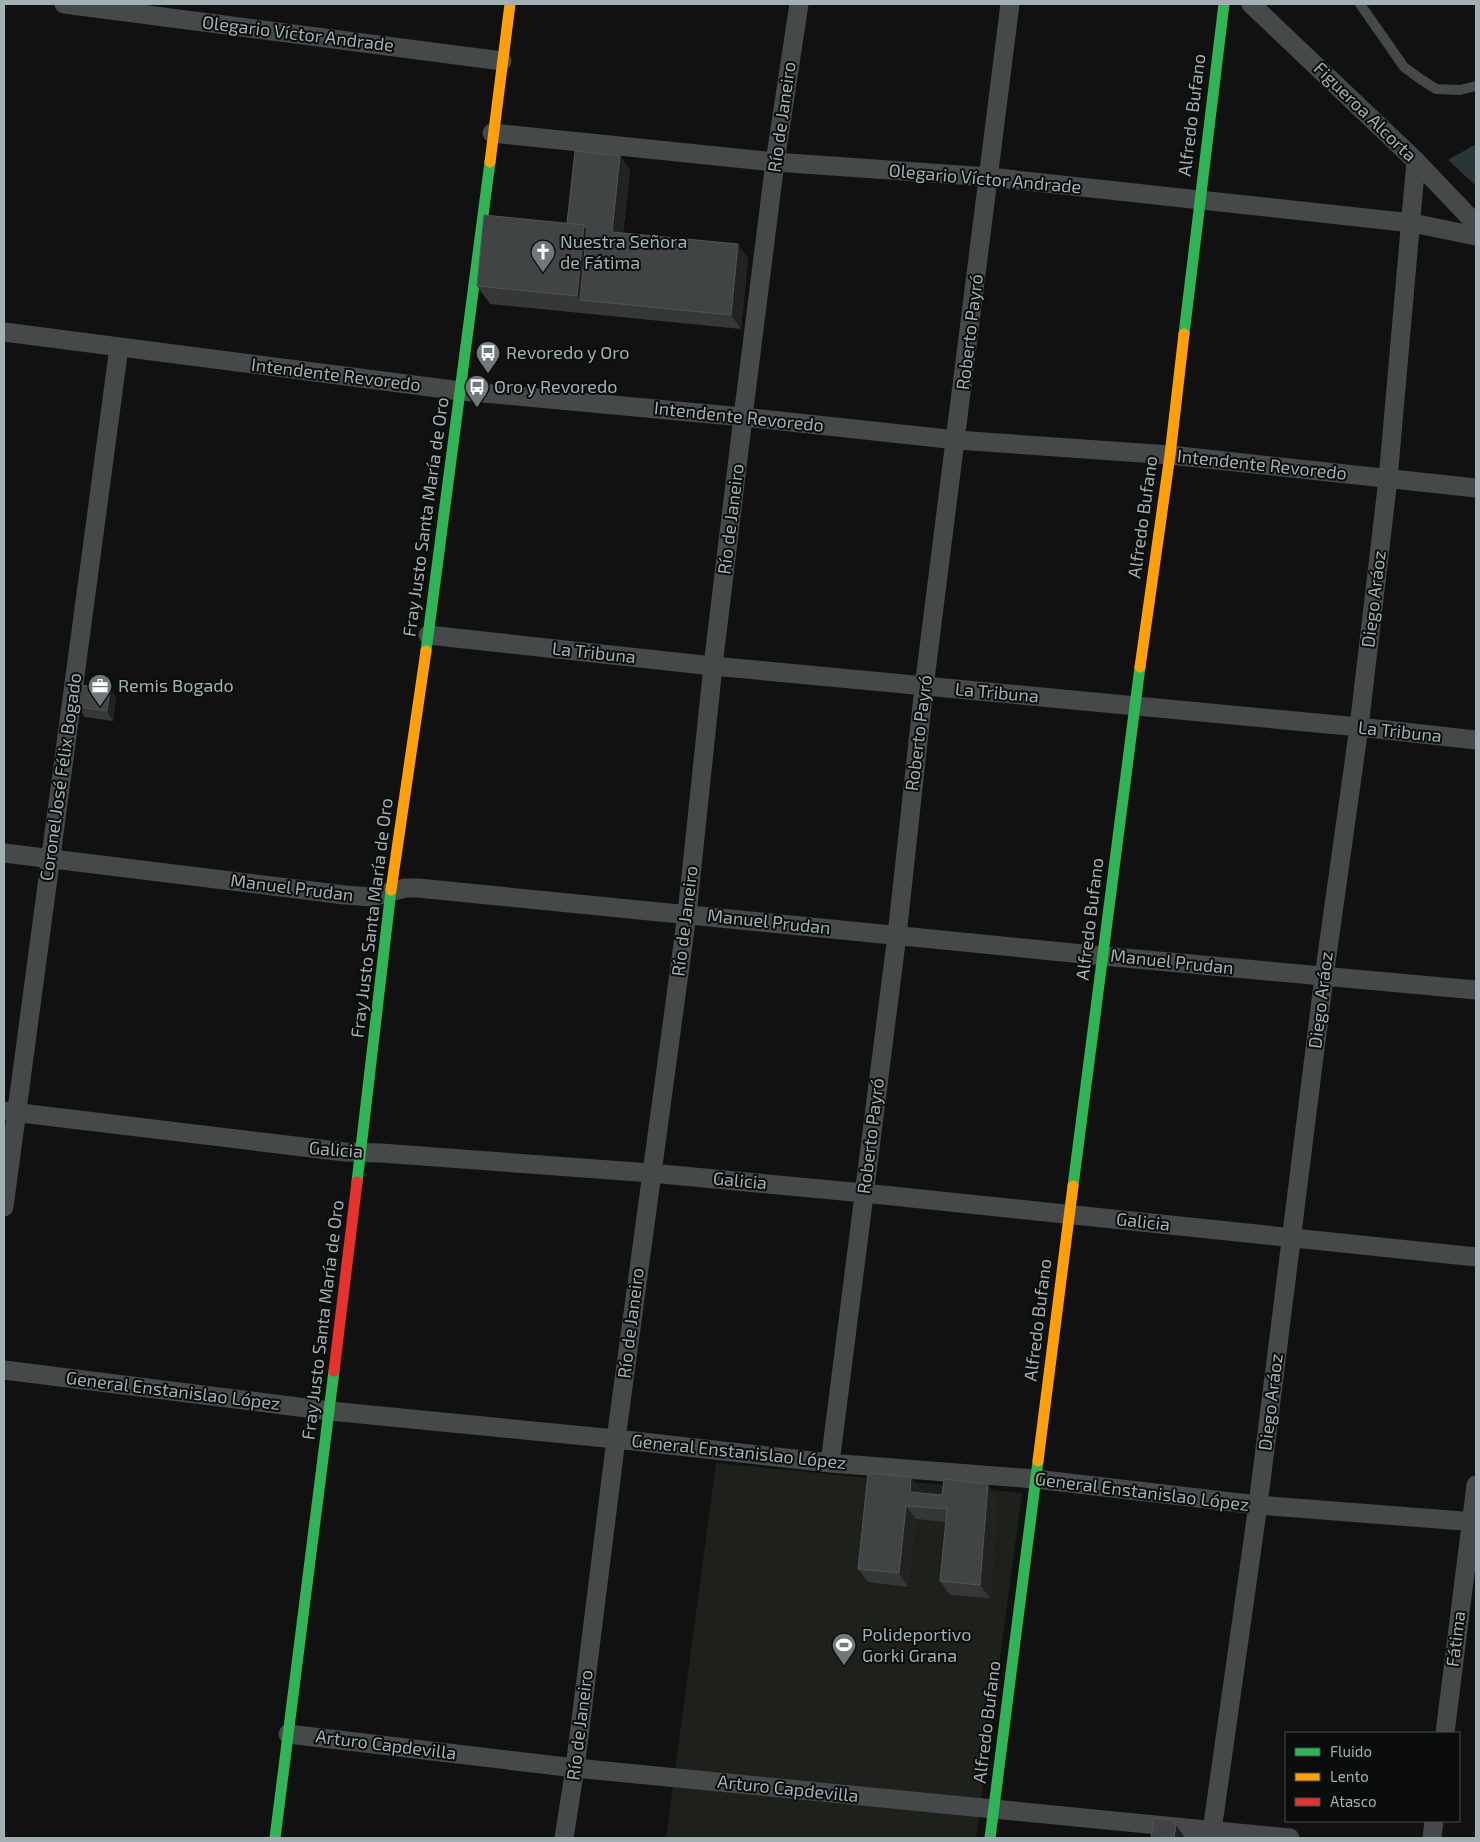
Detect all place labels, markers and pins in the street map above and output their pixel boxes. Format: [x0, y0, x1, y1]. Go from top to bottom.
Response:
place label: Nuestra Señora de Fátima [560, 230, 687, 273]
church icon: Nuestra Señora de Fátima [530, 239, 556, 273]
bus stop icon: Revoredo y Oro [475, 340, 501, 374]
place label: Revoredo y Oro [506, 341, 629, 363]
bus stop icon: Oro y Revoredo [464, 374, 490, 408]
place label: Oro y Revoredo [494, 375, 617, 397]
office icon: Remis Bogado [87, 673, 113, 707]
place label: Remis Bogado [118, 674, 234, 696]
place label: Polideportivo Gorki Grana [862, 1623, 971, 1666]
sports icon: Polideportivo Gorki Grana [831, 1632, 857, 1666]

